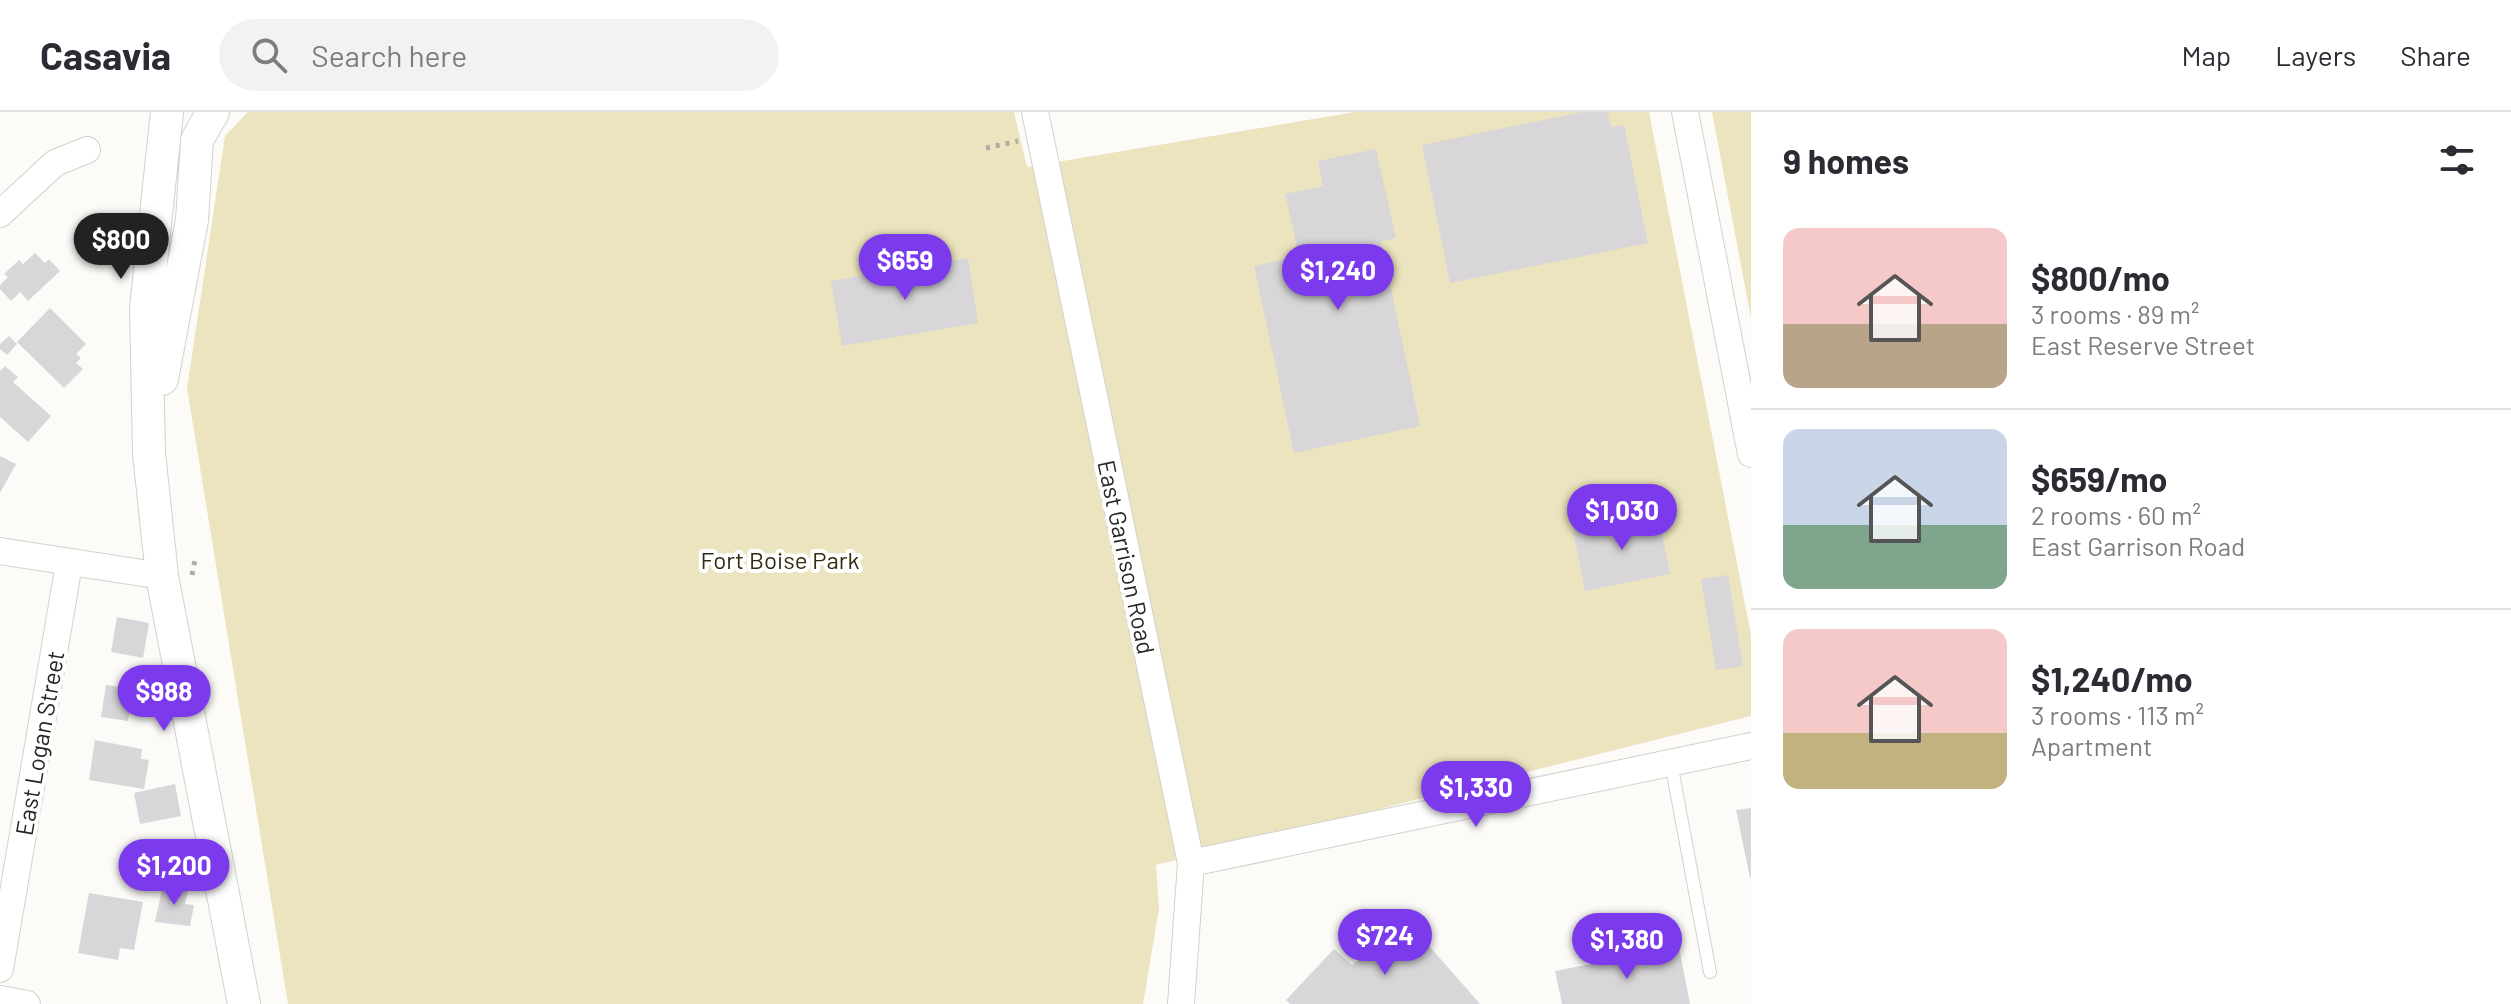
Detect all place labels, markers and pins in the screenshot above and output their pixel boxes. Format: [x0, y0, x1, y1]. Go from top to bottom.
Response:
pin: $800 [74, 213, 168, 281]
pin: $659 [858, 234, 952, 302]
pin: $1,240 [1273, 244, 1403, 312]
pin: $1,030 [1557, 484, 1687, 552]
pin: $988 [117, 665, 211, 733]
pin: $1,330 [1411, 761, 1541, 829]
pin: $1,200 [109, 839, 239, 907]
pin: $724 [1338, 909, 1432, 977]
pin: $1,380 [1562, 913, 1692, 981]

